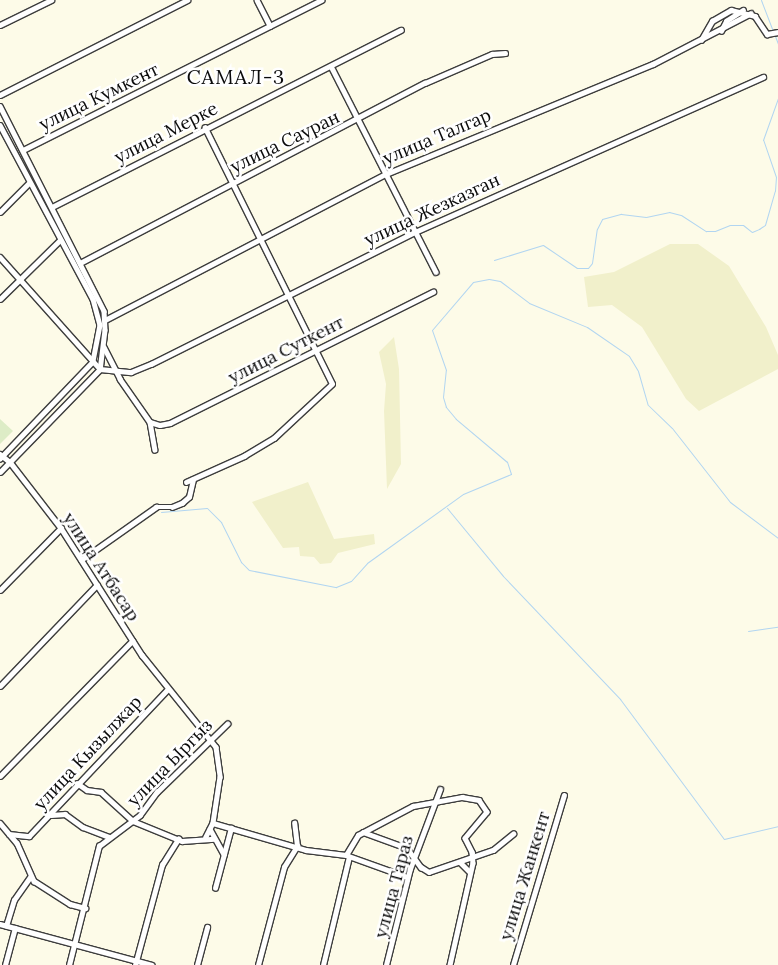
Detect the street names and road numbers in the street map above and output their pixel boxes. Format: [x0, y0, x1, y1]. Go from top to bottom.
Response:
street label: улица Кумкент [36, 59, 162, 135]
street label: улица Мерке [111, 98, 221, 168]
street label: улица Талгар [380, 105, 494, 169]
street label: улица Сауран [227, 106, 343, 178]
street label: улица Жезказган [361, 169, 503, 251]
street label: улица Суткент [225, 312, 347, 388]
street label: улица Атбасар [58, 509, 144, 625]
street label: улица Кызылжар [29, 691, 147, 815]
street label: улица Ыргыз [123, 715, 217, 811]
street label: улица Жанкент [495, 809, 555, 943]
street label: улица Тараз [370, 833, 418, 941]

